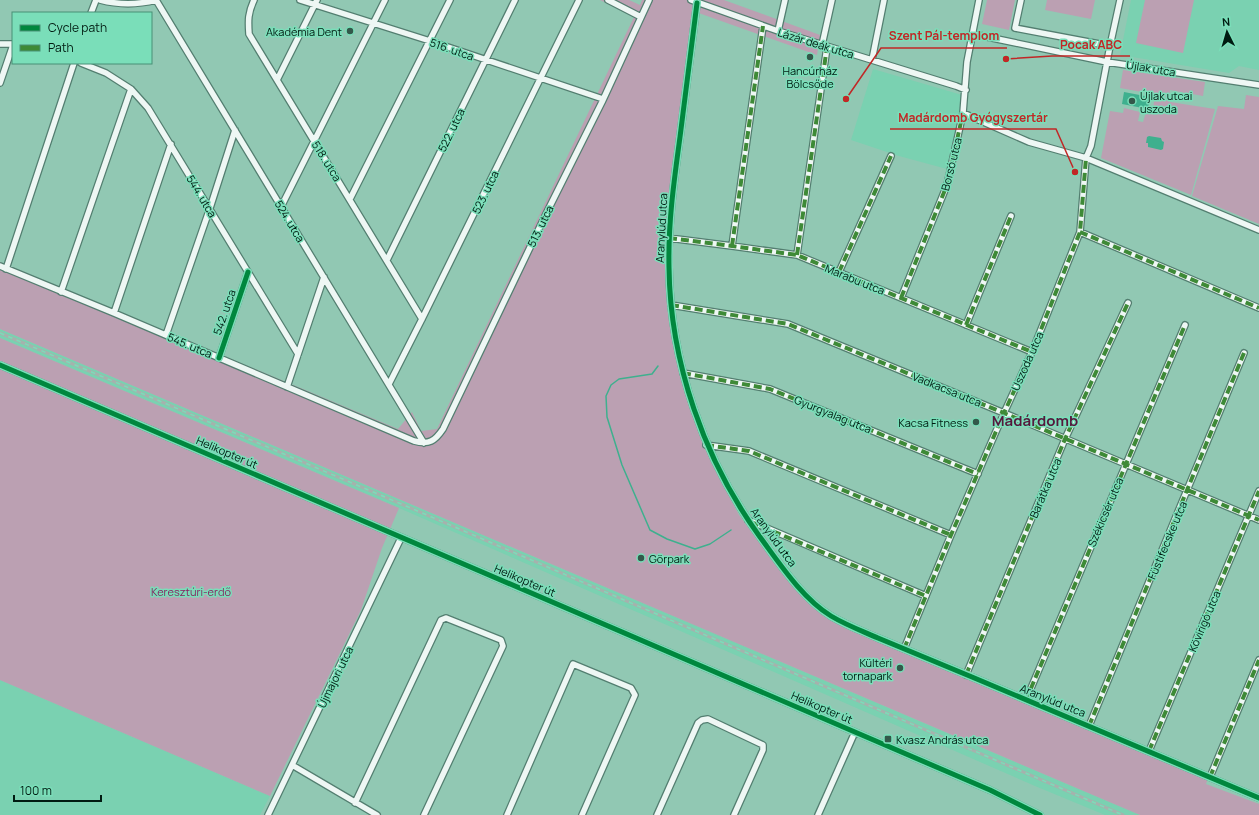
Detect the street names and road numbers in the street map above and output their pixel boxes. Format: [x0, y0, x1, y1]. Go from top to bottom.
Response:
street label: Lázár deák utca [776, 24, 856, 62]
street label: 516. utca [428, 35, 476, 63]
street label: Újlak utca [1125, 57, 1177, 79]
street label: 522. utca [434, 106, 468, 154]
street label: Borsó utca [937, 136, 965, 192]
street label: 518. utca [309, 138, 345, 184]
street label: 523. utca [468, 168, 502, 216]
street label: 544. utca [183, 172, 221, 220]
street label: Aranylúd utca [652, 193, 670, 263]
street label: 524. utca [272, 197, 308, 245]
street label: 513. utca [523, 203, 557, 249]
street label: Marabu utca [823, 260, 887, 298]
street label: 542. utca [209, 287, 239, 337]
street label: 545. utca [165, 329, 215, 361]
street label: Uszoda utca [1007, 329, 1047, 393]
street label: Vadkacsa utca [910, 368, 984, 410]
street label: Gyurgyalag utca [792, 392, 874, 436]
street label: Helikopter út [194, 432, 260, 472]
street label: Barátka utca [1026, 456, 1064, 520]
street label: Székicsér utca [1084, 475, 1126, 549]
street label: Füstifecske utca [1144, 499, 1190, 581]
street label: Aranylúd utca [747, 504, 801, 570]
street label: Helikopter út [492, 560, 558, 600]
street label: Kövirigó utca [1184, 588, 1224, 654]
street label: Újmajori utca [314, 644, 356, 710]
street label: Aranylúd utca [1018, 680, 1088, 720]
street label: Helikopter út [789, 687, 855, 727]

